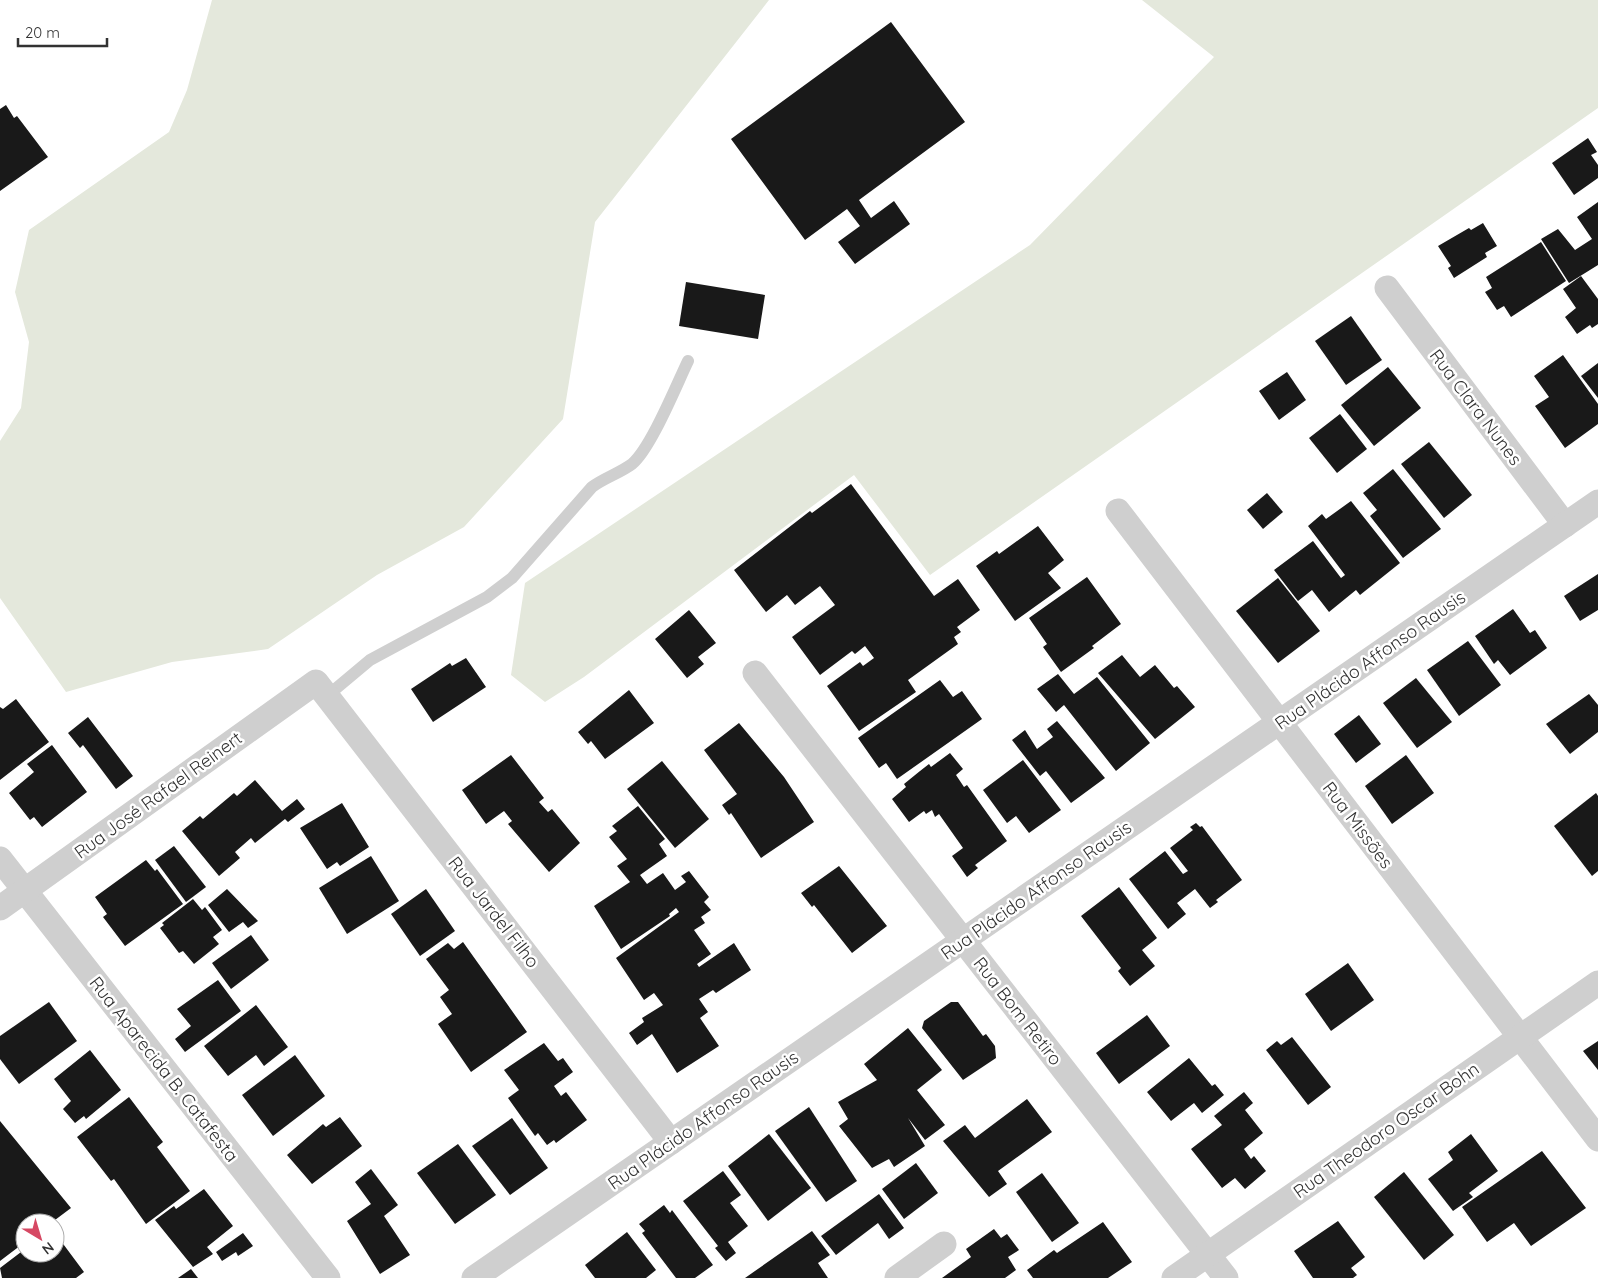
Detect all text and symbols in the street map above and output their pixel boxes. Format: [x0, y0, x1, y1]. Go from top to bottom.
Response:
scale bar [18, 15, 106, 47]
text: 20 m [25, 23, 60, 42]
street label: Rua Clara Nunes [1425, 344, 1527, 470]
street label: Rua Plácido Affonso Rausis [1270, 585, 1470, 735]
street label: Rua José Rafael Reinert [70, 726, 246, 864]
street label: Rua Missões [1318, 777, 1398, 873]
street label: Rua Plácido Affonso Rausis [936, 815, 1136, 965]
street label: Rua Jardel Filho [443, 852, 545, 972]
street label: Rua Bom Retiro [969, 952, 1067, 1070]
street label: Rua Aparecida B. Catafesta [84, 972, 244, 1166]
street label: Rua Plácido Affonso Rausis [603, 1045, 803, 1195]
street label: Rua Theodoro Oscar Bohn [1289, 1057, 1483, 1203]
north arrow [15, 1213, 65, 1263]
text: N [38, 1238, 58, 1259]

